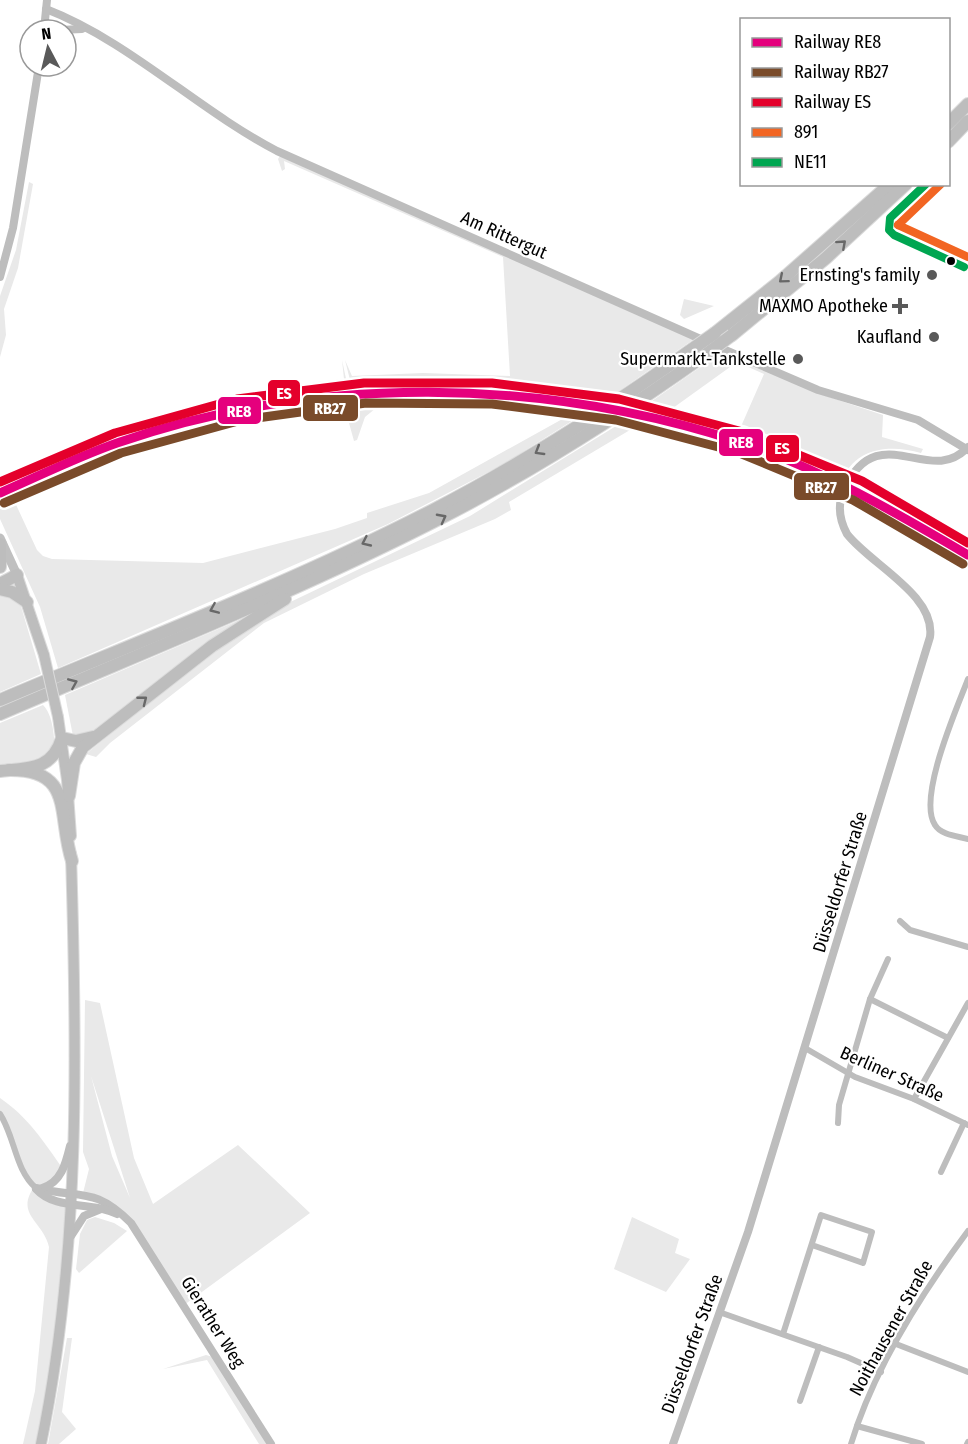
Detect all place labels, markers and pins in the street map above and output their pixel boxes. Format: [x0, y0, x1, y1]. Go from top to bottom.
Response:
unlabelled marker [945, 255, 957, 267]
place label: Ernsting's family [800, 264, 920, 286]
marker: Ernsting's family [925, 268, 939, 282]
place label: MAXMO Apotheke [759, 295, 888, 317]
marker: MAXMO Apotheke [893, 299, 907, 313]
place label: Kaufland [857, 326, 922, 348]
marker: Kaufland [927, 330, 941, 344]
place label: Supermarkt-Tankstelle [620, 348, 786, 370]
marker: Supermarkt-Tankstelle [791, 352, 805, 366]

